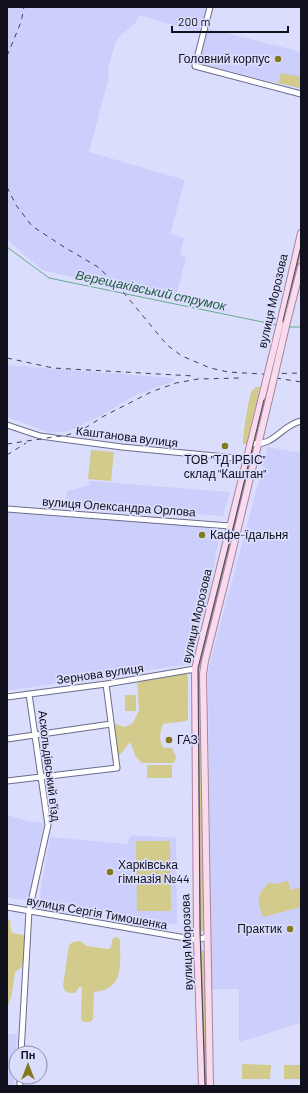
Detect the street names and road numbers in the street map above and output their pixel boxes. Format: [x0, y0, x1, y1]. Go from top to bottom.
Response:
street label: вулиця Морозова [254, 252, 291, 349]
street label: Каштанова вулиця [75, 423, 179, 450]
street label: вулиця Олександра Орлова [42, 494, 197, 519]
street label: вулиця Морозова [178, 567, 215, 664]
street label: Зернова вулиця [55, 660, 145, 687]
street label: Аскольдівський в'їзд [35, 710, 64, 822]
street label: вулиця Сергія Тимошенка [25, 893, 169, 932]
street label: вулиця Морозова [177, 893, 196, 990]

